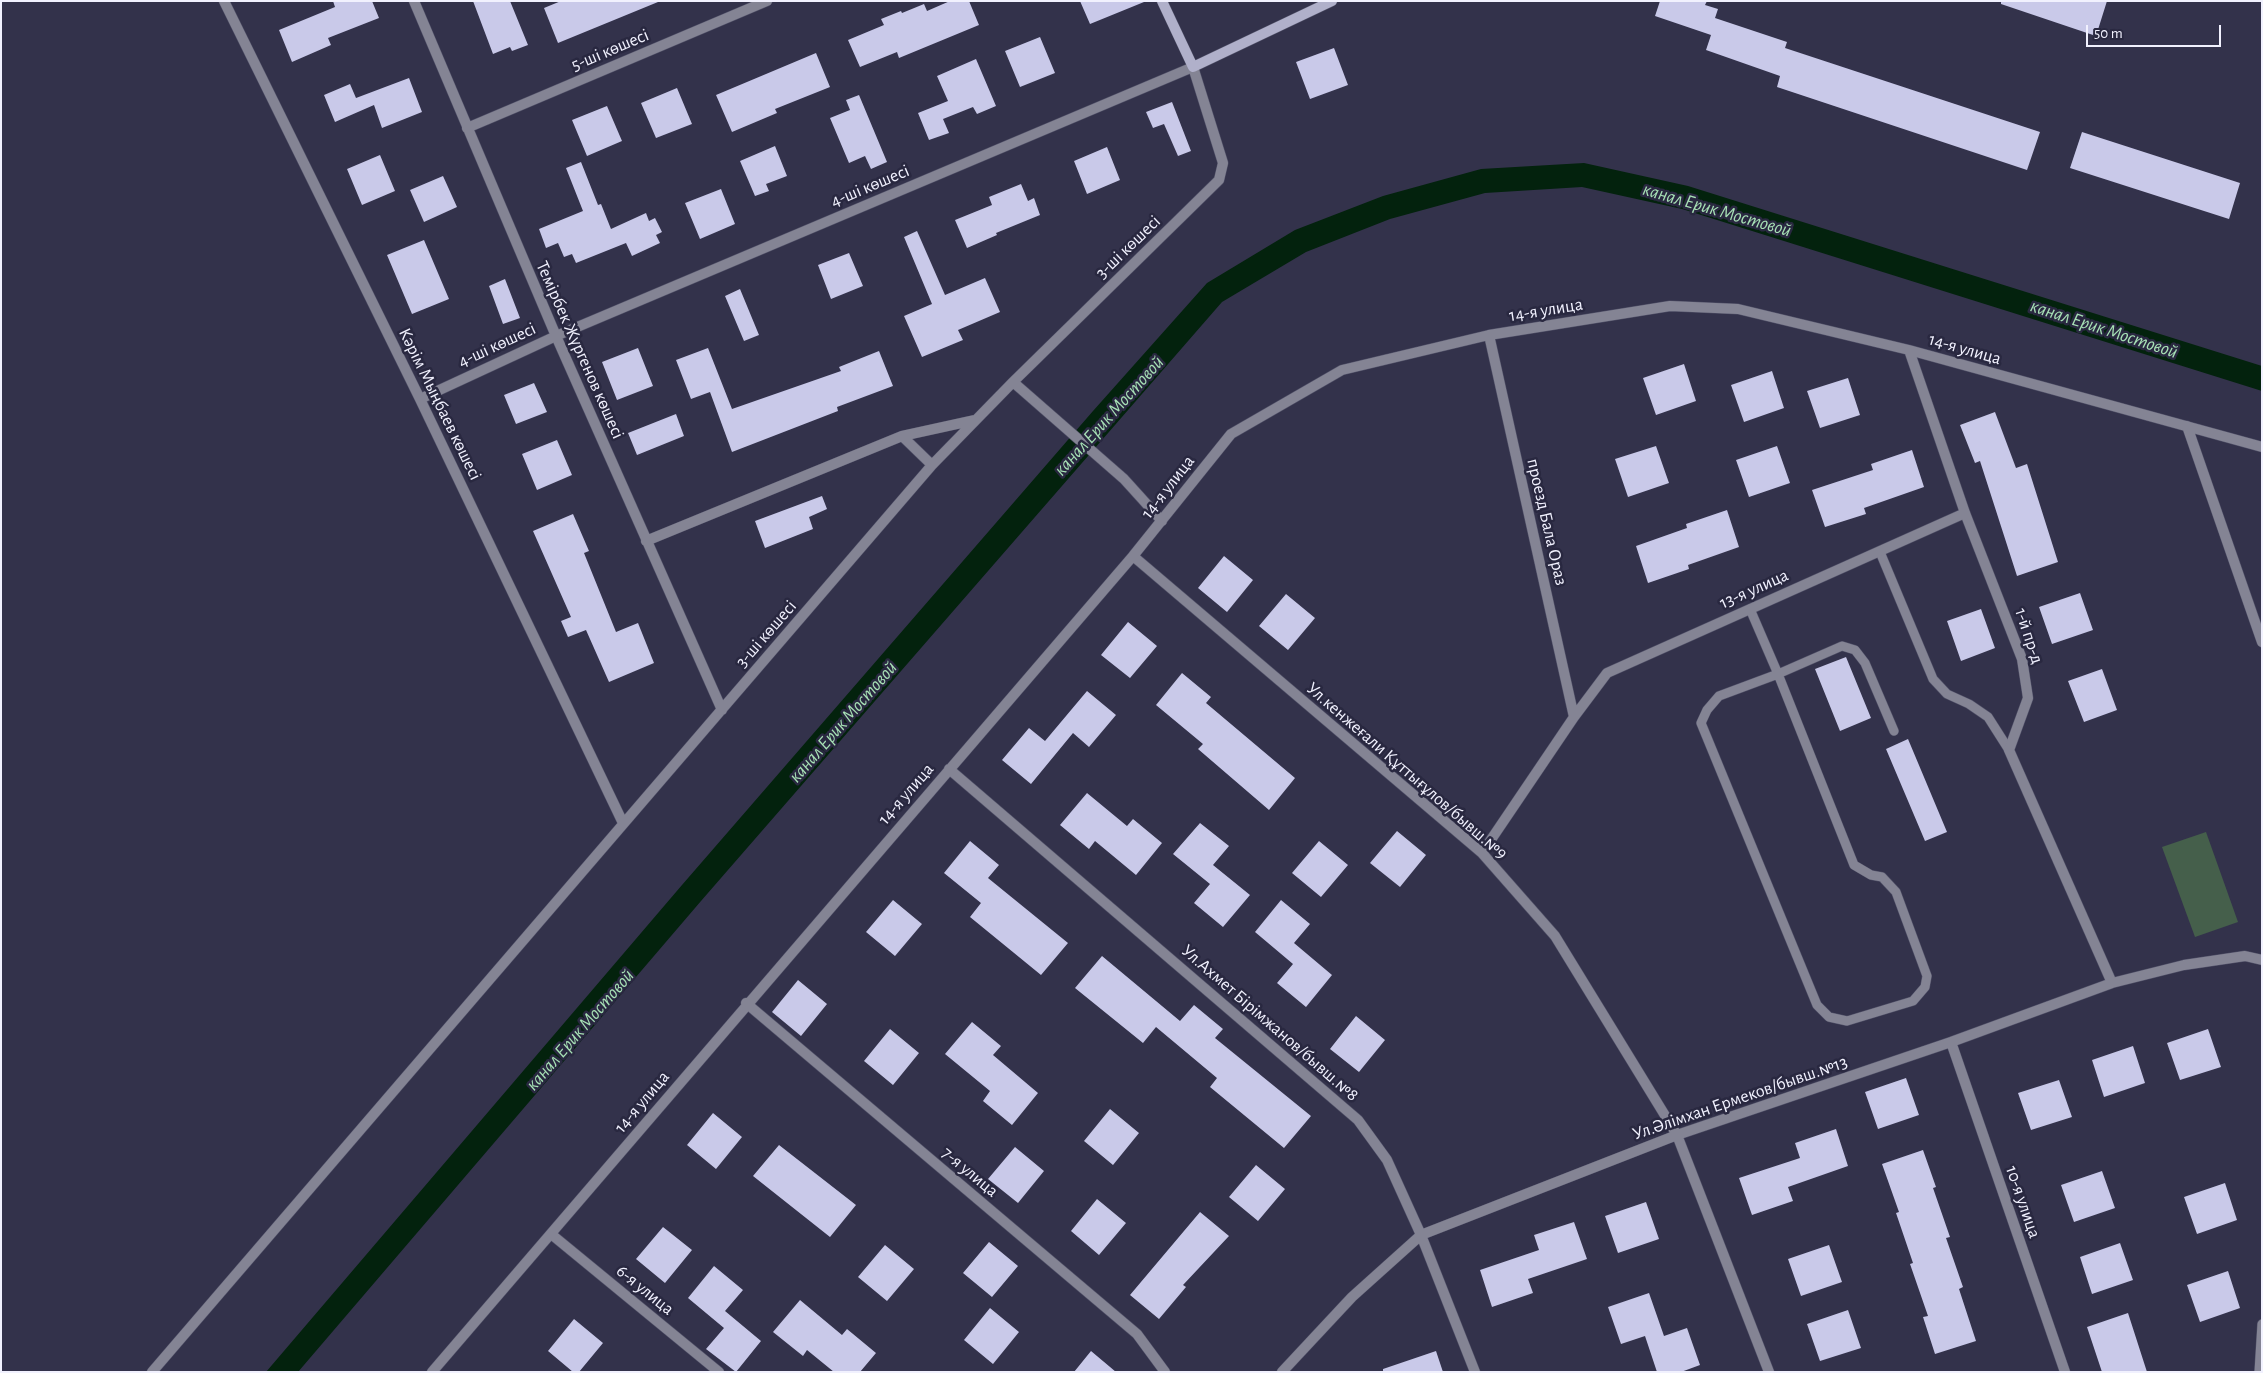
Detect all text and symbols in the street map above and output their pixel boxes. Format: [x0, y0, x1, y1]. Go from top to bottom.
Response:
scale bar [2088, 15, 2223, 47]
street label: 5-ші көшесі [568, 24, 652, 76]
text: 50 m [2094, 26, 2123, 41]
street label: 4-ші көшесі [827, 160, 913, 212]
water label: канал Ерик Мостовой [1640, 178, 1794, 242]
street label: 3-ші көшесі [1091, 211, 1165, 283]
street label: Темірбек Жүргенов көшесі [531, 258, 629, 442]
street label: 14-я улица [1508, 294, 1584, 326]
water label: канал Ерик Мостовой [2028, 294, 2180, 364]
street label: 4-ші көшесі [455, 318, 539, 372]
street label: Кәрім Мыңбаев көшесі [394, 324, 486, 484]
street label: 14-я улица [1926, 328, 2004, 370]
water label: канал Ерик Мостовой [1049, 351, 1169, 481]
street label: 14-я улица [1137, 451, 1199, 523]
street label: проезд Бала Ораз [1522, 456, 1572, 588]
street label: 13-я улица [1716, 564, 1792, 614]
street label: 3-ші көшесі [731, 596, 801, 672]
street label: 1-й пр-д [2010, 605, 2048, 667]
water label: канал Ерик Мостовой [784, 657, 902, 787]
street label: Ул.кенжеғали Құттығұлов/бывш.№9 [1302, 678, 1512, 864]
street label: 14-я улица [873, 759, 939, 829]
street label: Ул.Ахмет Бірімжанов/бывш.№8 [1177, 940, 1363, 1106]
water label: канал Ерик Мостовой [521, 965, 639, 1095]
street label: Ул.Әлімхан Ермеков/бывш.№13 [1630, 1051, 1850, 1145]
street label: 14-я улица [610, 1067, 674, 1137]
street label: 7-я улица [937, 1142, 1003, 1202]
street label: 10-я улица [2001, 1163, 2045, 1241]
street label: 6-я улица [612, 1260, 678, 1320]

